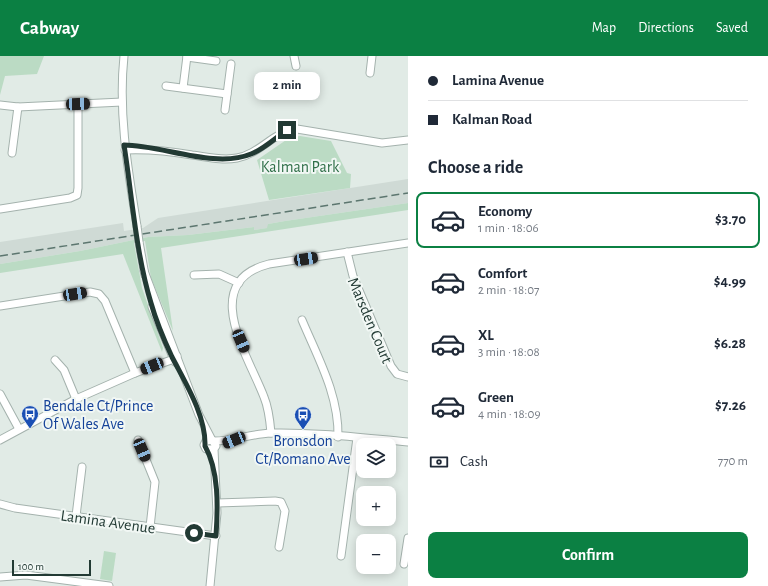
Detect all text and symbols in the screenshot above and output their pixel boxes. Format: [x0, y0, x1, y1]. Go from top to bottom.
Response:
text: Cabway [20, 19, 79, 38]
text: Map [592, 21, 616, 35]
text: Directions [638, 21, 694, 35]
text: Saved [716, 21, 748, 35]
callout: 2 min [254, 72, 320, 100]
text: Lamina Avenue [452, 73, 544, 88]
text: 2 min [273, 79, 301, 92]
car [66, 98, 90, 110]
text: Kalman Road [452, 112, 532, 127]
route end [278, 121, 296, 139]
park label: Kalman Park [261, 159, 340, 175]
text: Choose a ride [428, 159, 523, 177]
icon: car [430, 202, 466, 238]
text: Economy [478, 204, 532, 219]
text: $3.70 [715, 212, 746, 227]
text: 1 min · 18:06 [478, 222, 539, 235]
car [293, 251, 319, 267]
icon: car [430, 264, 466, 300]
text: Comfort [478, 266, 527, 281]
text: $4.99 [714, 274, 746, 289]
street label: Marsden Court [345, 275, 395, 366]
text: 2 min · 18:07 [478, 284, 539, 297]
car [62, 286, 88, 302]
icon: car [430, 326, 466, 362]
car [231, 328, 251, 354]
text: XL [478, 328, 494, 343]
text: $6.28 [714, 336, 746, 351]
text: 3 min · 18:08 [478, 346, 540, 359]
car [139, 356, 165, 376]
icon: car [430, 388, 466, 424]
text: Green [478, 390, 514, 405]
place label: Bendale Ct/Prince Of Wales Ave [43, 398, 153, 432]
text: $7.26 [715, 398, 746, 413]
bus stop icon: Bendale Ct/Prince Of Wales Ave [20, 404, 40, 429]
bus stop icon: Bronsdon Ct/Romano Ave [293, 405, 313, 430]
text: 4 min · 18:09 [478, 408, 541, 421]
car [221, 430, 247, 450]
place label: Bronsdon Ct/Romano Ave [255, 433, 351, 467]
car [132, 437, 152, 463]
map controls [356, 438, 396, 574]
button: layers [356, 438, 396, 478]
icon: cash [428, 451, 450, 473]
text: Cash [460, 454, 488, 469]
text: 770 m [718, 455, 748, 468]
button: + [356, 486, 396, 526]
street label: Lamina Avenue [59, 507, 156, 537]
route start [185, 524, 203, 542]
button: Confirm [428, 532, 748, 578]
button: − [356, 534, 396, 574]
scale bar [12, 558, 91, 577]
text: 100 m [18, 561, 44, 572]

